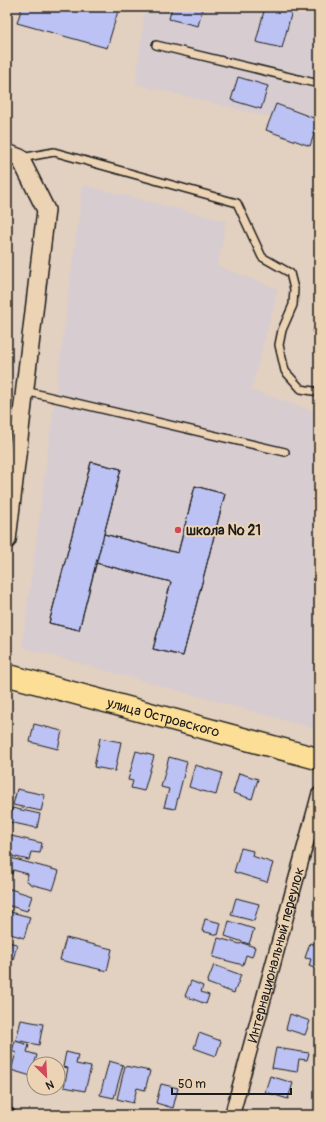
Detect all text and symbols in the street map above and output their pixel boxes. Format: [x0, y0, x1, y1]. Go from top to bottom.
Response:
place label: школа № 21 [186, 522, 261, 539]
marker: школа № 21 [173, 525, 183, 535]
street label: улица Островского [104, 694, 222, 741]
street label: Интернациональный переулок [244, 865, 307, 1044]
north arrow [26, 1056, 66, 1096]
scale bar [172, 1070, 291, 1096]
text: N [43, 1077, 56, 1092]
text: 50 m [178, 1077, 206, 1092]

